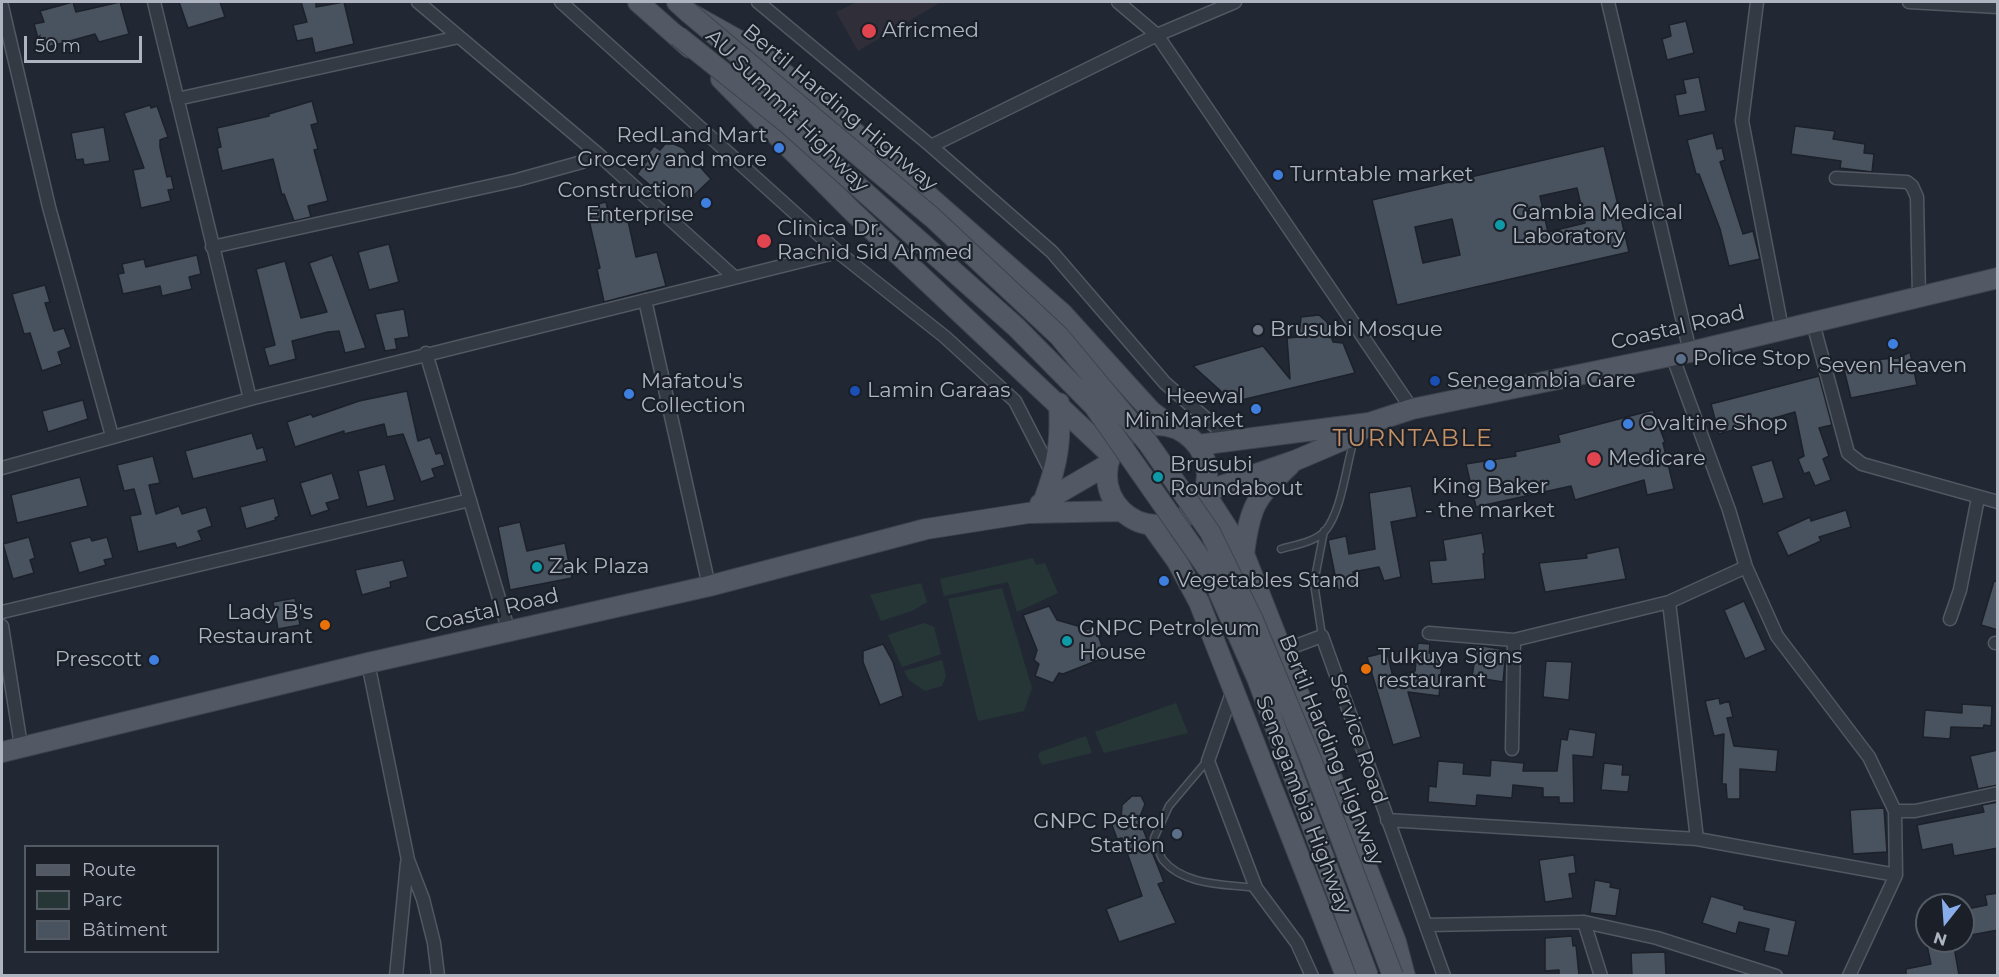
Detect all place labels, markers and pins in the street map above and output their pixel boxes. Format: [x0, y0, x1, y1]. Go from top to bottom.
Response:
place label: Africmed [882, 18, 979, 44]
marker: Africmed [860, 22, 878, 40]
place label: RedLand Mart Grocery and more [577, 123, 767, 173]
marker: RedLand Mart Grocery and more [772, 141, 786, 155]
place label: Turntable market [1290, 162, 1473, 188]
marker: Turntable market [1271, 168, 1285, 182]
place label: Construction Enterprise [557, 178, 694, 228]
marker: Construction Enterprise [699, 196, 713, 210]
place label: Gambia Medical Laboratory [1512, 200, 1683, 250]
place label: Clinica Dr. Rachid Sid Ahmed [777, 216, 972, 266]
marker: Gambia Medical Laboratory [1493, 218, 1507, 232]
marker: Clinica Dr. Rachid Sid Ahmed [755, 232, 773, 250]
place label: Brusubi Mosque [1270, 317, 1443, 343]
marker: Brusubi Mosque [1251, 323, 1265, 337]
marker: Seven Heaven [1886, 337, 1900, 351]
place label: Police Stop [1693, 346, 1811, 372]
marker: Police Stop [1674, 352, 1688, 366]
place label: Seven Heaven [1819, 353, 1967, 379]
place label: Senegambia Gare [1447, 368, 1636, 394]
place label: Mafatou's Collection [641, 369, 746, 419]
marker: Senegambia Gare [1428, 374, 1442, 388]
place label: Lamin Garaas [867, 378, 1011, 404]
marker: Lamin Garaas [848, 384, 862, 398]
place label: Heewal MiniMarket [1124, 384, 1244, 434]
marker: Mafatou's Collection [622, 387, 636, 401]
marker: Heewal MiniMarket [1249, 402, 1263, 416]
place label: Ovaltine Shop [1640, 411, 1788, 437]
marker: Ovaltine Shop [1621, 417, 1635, 431]
place label: Medicare [1608, 446, 1706, 472]
marker: Medicare [1585, 450, 1603, 468]
place label: Brusubi Roundabout [1170, 452, 1303, 502]
marker: King Baker - the market [1483, 458, 1497, 472]
marker: Brusubi Roundabout [1151, 470, 1165, 484]
place label: King Baker - the market [1425, 474, 1555, 524]
place label: Zak Plaza [549, 554, 649, 580]
marker: Zak Plaza [530, 560, 544, 574]
place label: Vegetables Stand [1176, 568, 1360, 594]
marker: Vegetables Stand [1157, 574, 1171, 588]
place label: Lady B's Restaurant [198, 600, 313, 650]
place label: GNPC Petroleum House [1079, 616, 1260, 666]
marker: Lady B's Restaurant [318, 618, 332, 632]
marker: GNPC Petroleum House [1060, 634, 1074, 648]
place label: Tulkuya Signs restaurant [1378, 644, 1522, 694]
place label: Prescott [55, 647, 142, 673]
marker: Prescott [147, 653, 161, 667]
marker: Tulkuya Signs restaurant [1359, 662, 1373, 676]
place label: GNPC Petrol Station [1033, 809, 1165, 859]
marker: GNPC Petrol Station [1170, 827, 1184, 841]

